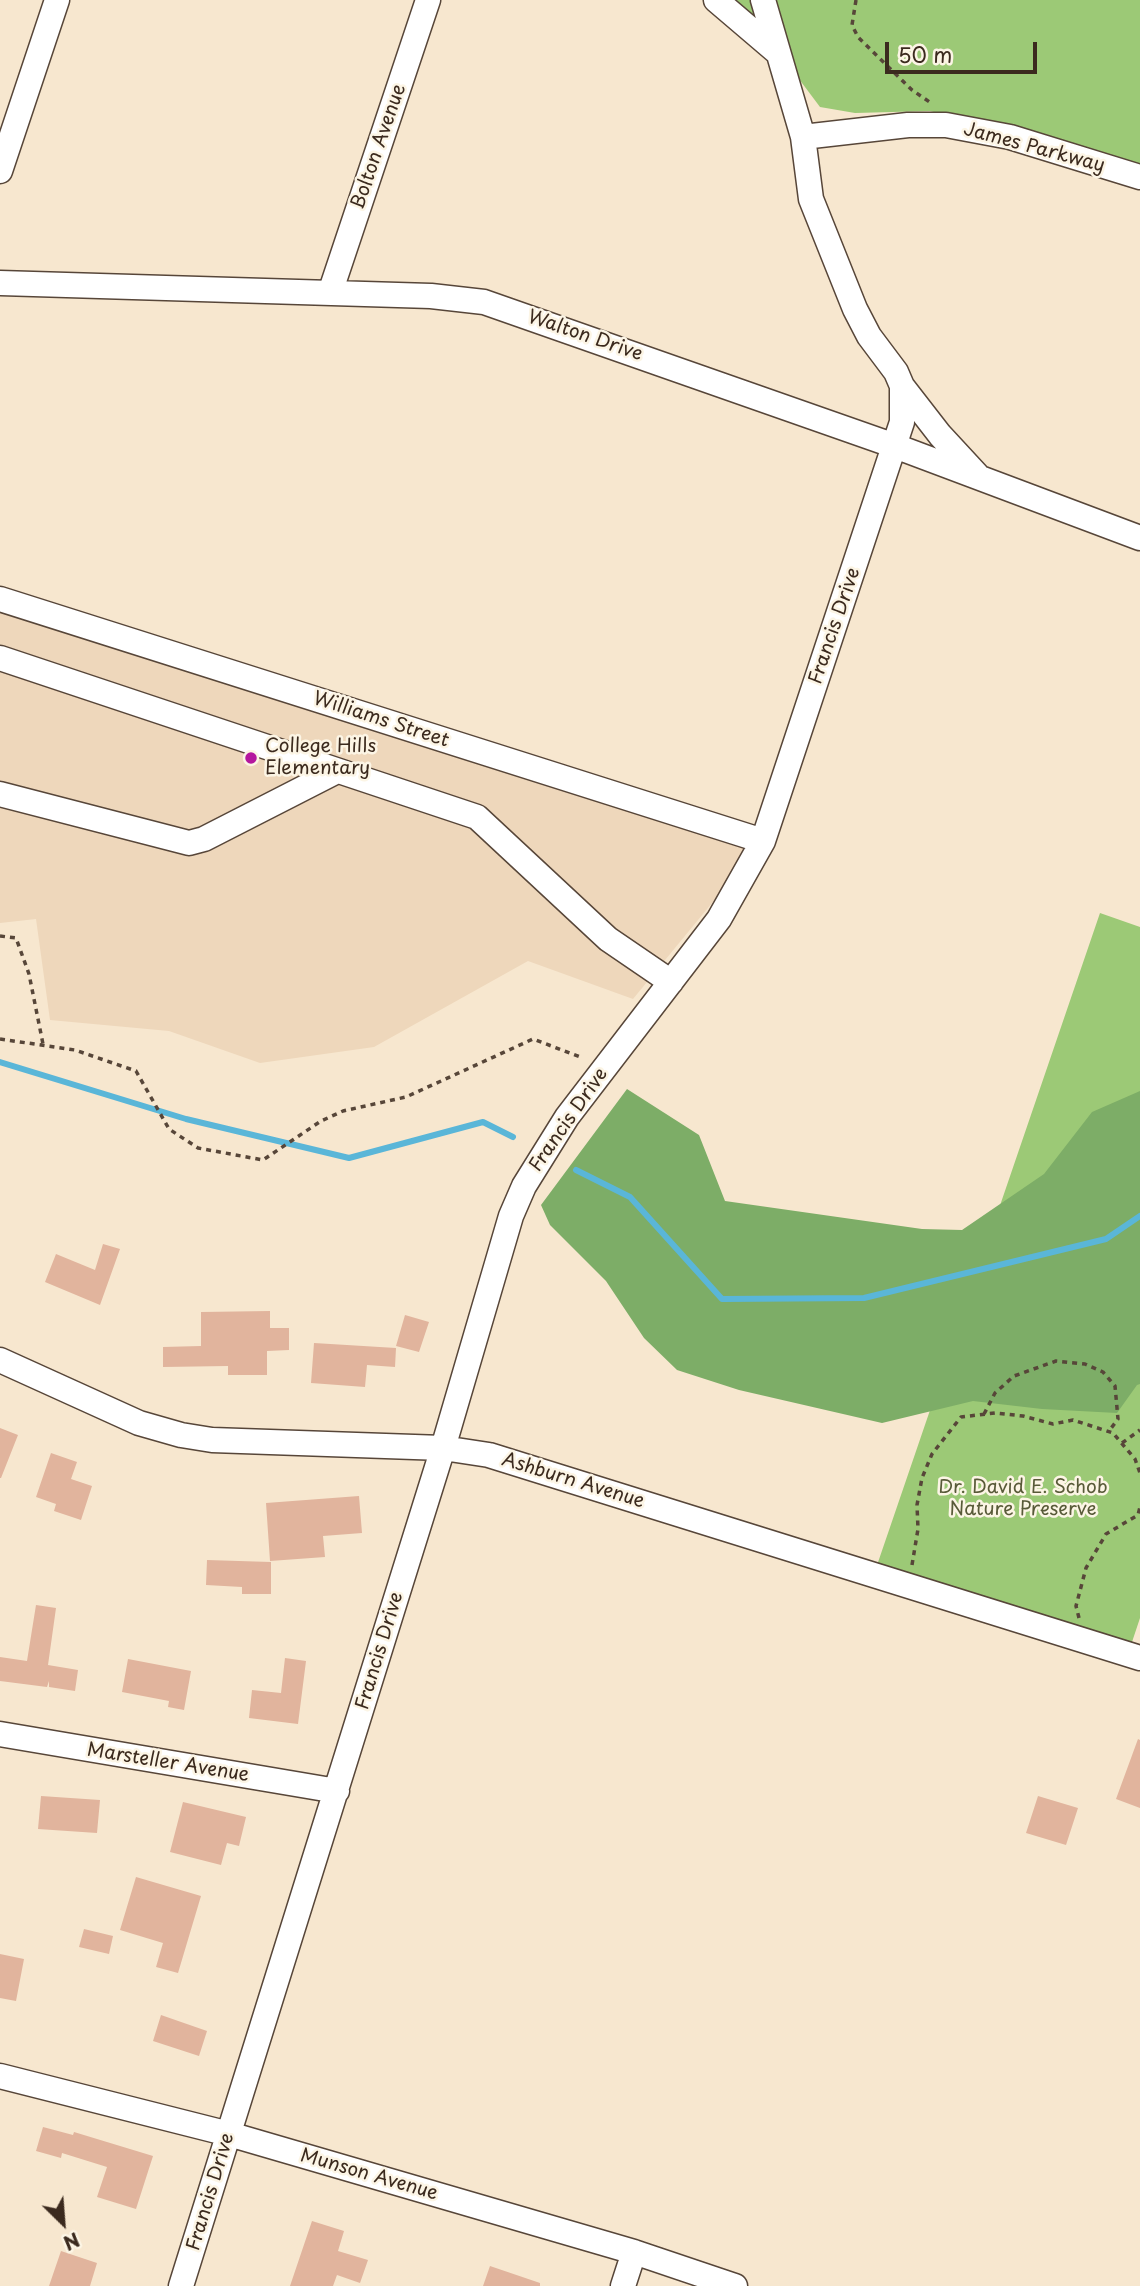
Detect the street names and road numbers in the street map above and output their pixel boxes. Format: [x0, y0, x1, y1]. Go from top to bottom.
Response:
street label: Bolton Avenue [347, 81, 411, 213]
street label: James Parkway [961, 118, 1107, 178]
street label: Walton Drive [525, 306, 645, 366]
street label: Francis Drive [804, 565, 866, 687]
street label: Williams Street [310, 687, 452, 753]
street label: Francis Drive [525, 1064, 613, 1176]
street label: Ashburn Avenue [499, 1448, 647, 1514]
street label: Francis Drive [351, 1590, 409, 1712]
street label: Marsteller Avenue [85, 1739, 251, 1787]
street label: Francis Drive [182, 2131, 240, 2253]
street label: Munson Avenue [298, 2144, 440, 2206]

